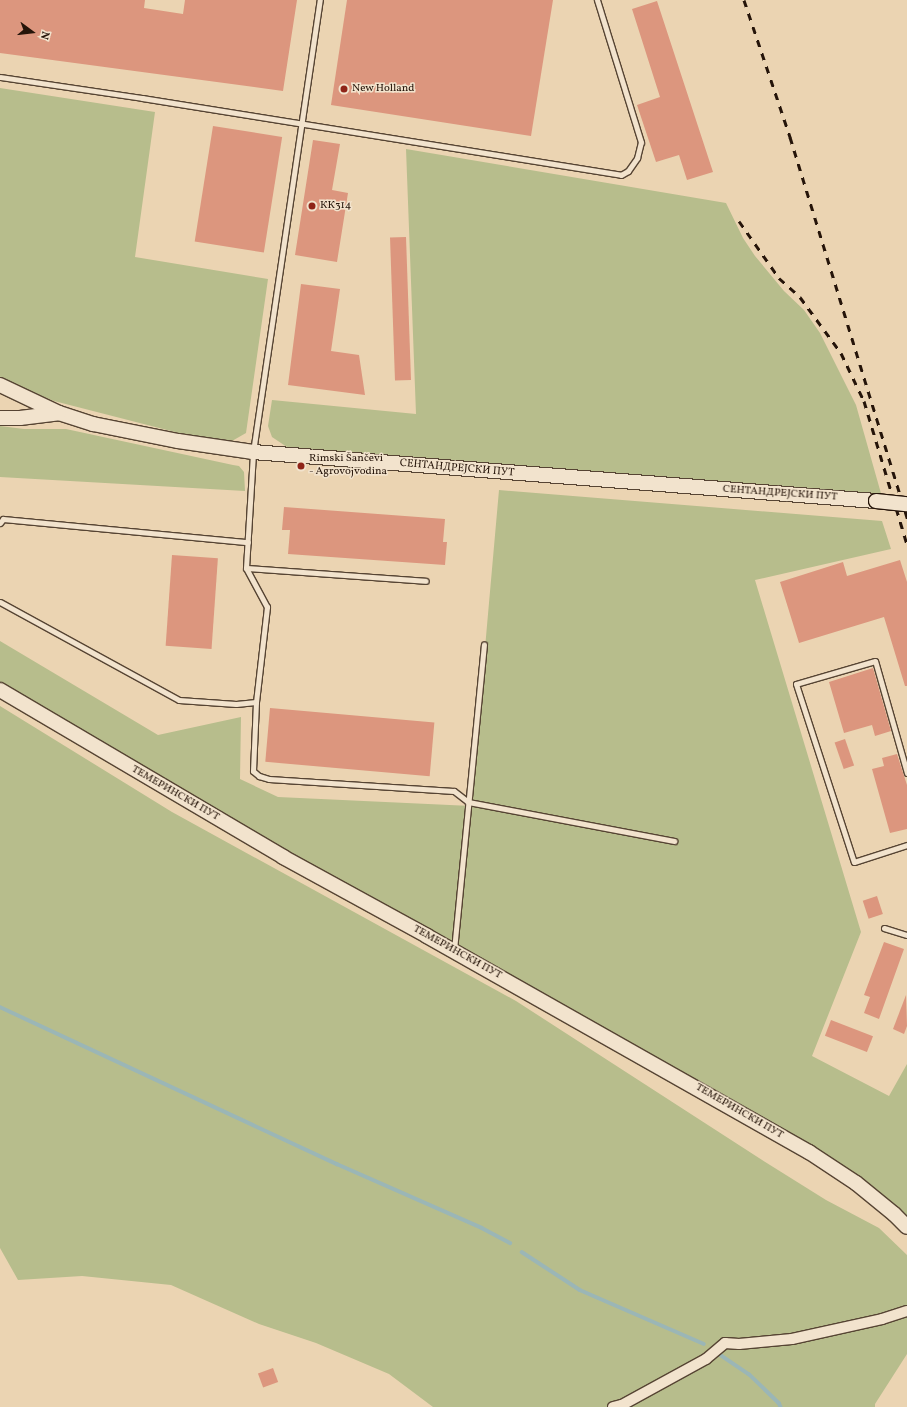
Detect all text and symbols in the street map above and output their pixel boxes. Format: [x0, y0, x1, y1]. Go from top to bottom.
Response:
north arrow [12, 12, 52, 52]
text: N [36, 29, 52, 41]
place label: New Holland [352, 82, 415, 96]
marker: New Holland [339, 84, 349, 94]
place label: КК314 [320, 199, 351, 213]
marker: КК314 [307, 201, 317, 211]
place label: Rimski Šančevi - Agrovojvodina [309, 453, 387, 479]
street label: СЕНТАНДРЕЈСКИ ПУТ [399, 457, 515, 481]
marker: Rimski Šančevi - Agrovojvodina [296, 461, 306, 471]
street label: СЕНТАНДРЕЈСКИ ПУТ [722, 483, 838, 505]
street label: ТЕМЕРИНСКИ ПУТ [129, 763, 221, 825]
street label: ТЕМЕРИНСКИ ПУТ [410, 923, 504, 983]
street label: ТЕМЕРИНСКИ ПУТ [693, 1081, 785, 1143]

